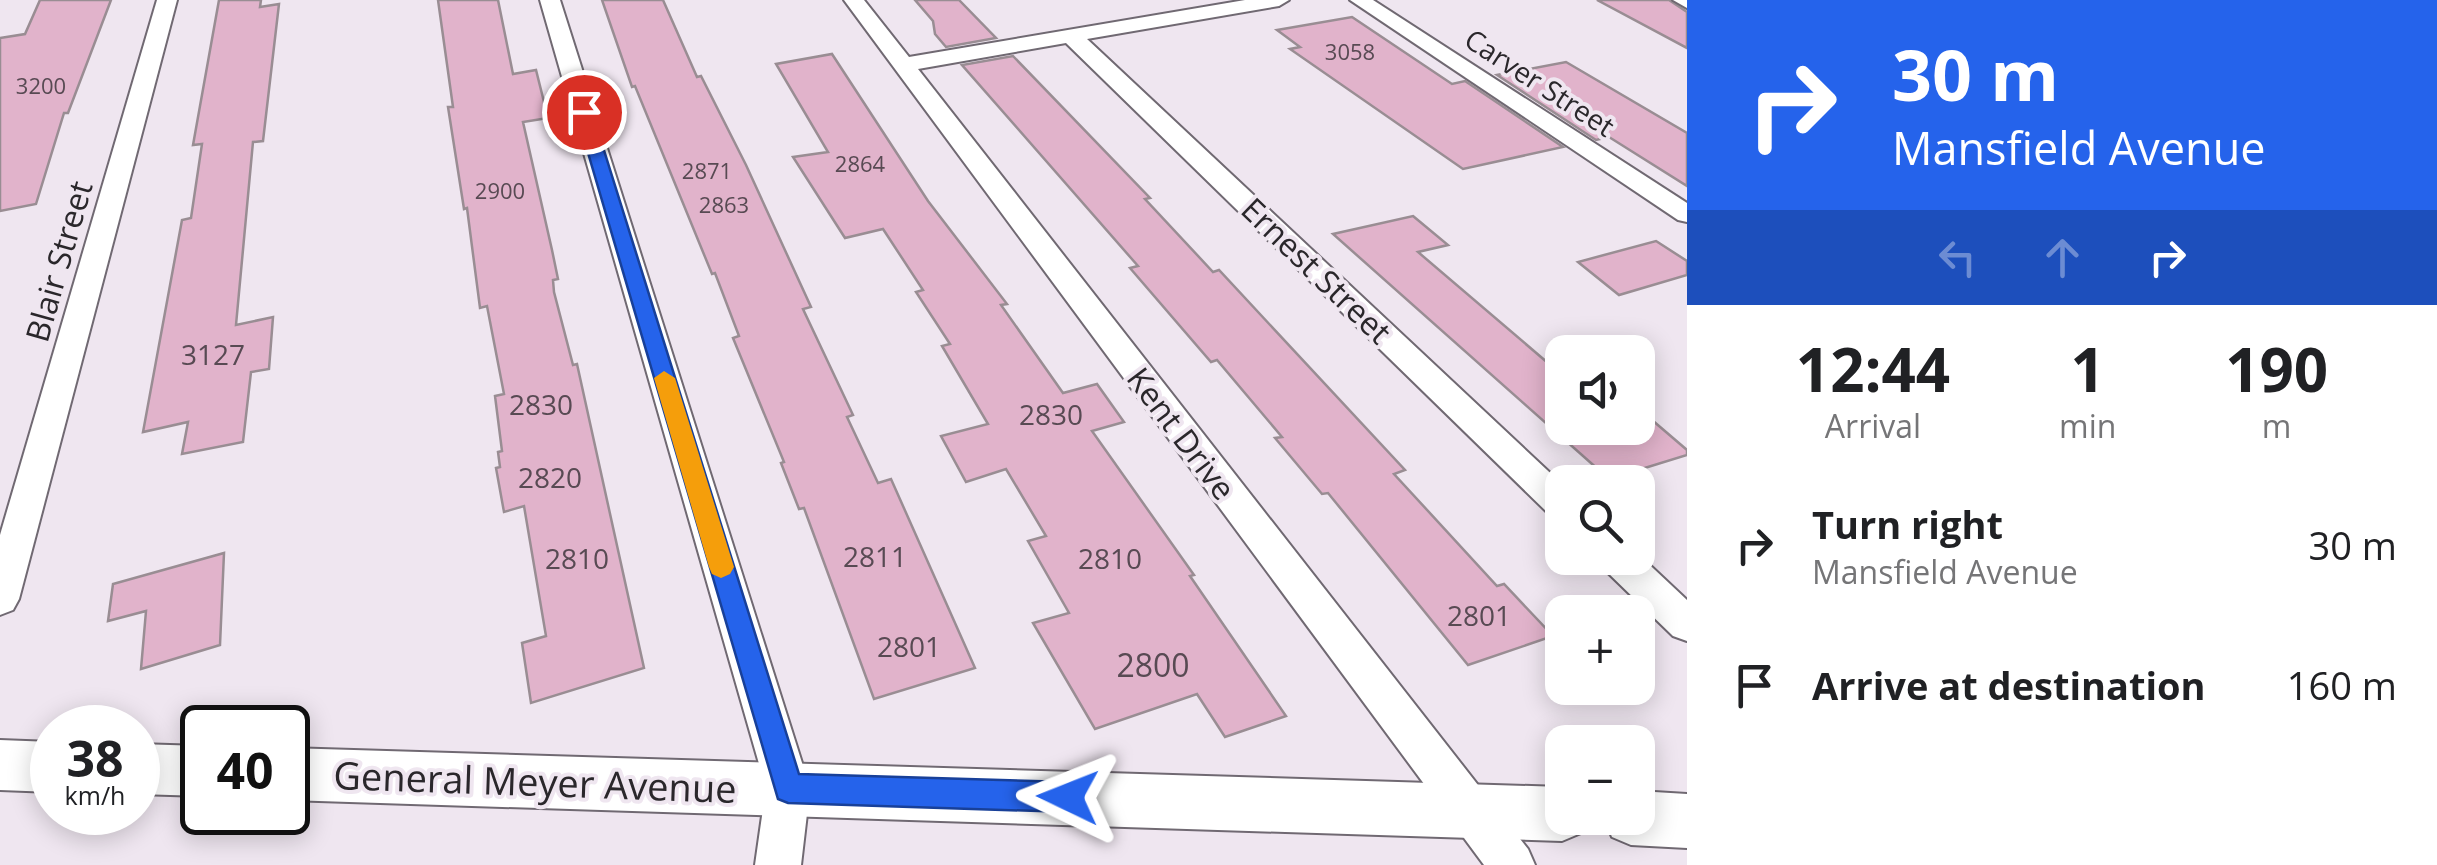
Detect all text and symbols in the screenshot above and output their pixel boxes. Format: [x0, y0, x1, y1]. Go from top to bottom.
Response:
street label: Carver Street [1458, 19, 1622, 145]
text: 30 m [1892, 26, 2059, 122]
house number: 3058 [1325, 36, 1375, 66]
icon: right [1727, 40, 1857, 170]
house number: 3200 [16, 70, 66, 100]
pin [542, 70, 627, 155]
icon: arrive [557, 85, 612, 140]
text: Mansfield Avenue [1892, 117, 2266, 178]
house number: 2864 [835, 148, 886, 178]
house number: 2871 [682, 155, 732, 185]
house number: 2900 [475, 175, 525, 205]
street label: Blair Street [15, 176, 101, 346]
street label: Ernest Street [1233, 188, 1401, 352]
house number: 2863 [699, 189, 749, 219]
icon: left [1930, 230, 1985, 285]
icon: ahead [2035, 230, 2090, 285]
icon: right [2140, 230, 2195, 285]
text: 12:44 [1796, 328, 1950, 410]
text: 1 [2071, 328, 2105, 410]
text: 190 [2225, 328, 2328, 410]
house number: 3127 [181, 335, 245, 373]
map controls [1545, 335, 1655, 835]
button: sound [1545, 335, 1655, 445]
street label: Kent Drive [1118, 358, 1246, 508]
house number: 2830 [509, 385, 573, 423]
house number: 2830 [1019, 395, 1083, 433]
text: Arrival [1825, 404, 1921, 447]
text: min [2059, 404, 2116, 447]
text: m [2262, 404, 2291, 447]
house number: 2820 [518, 458, 582, 496]
button: search [1545, 465, 1655, 575]
text: Turn right [1812, 498, 2003, 550]
icon: right [1727, 518, 1782, 573]
text: 30 m [2308, 519, 2397, 571]
house number: 2811 [843, 537, 907, 575]
house number: 2810 [545, 539, 609, 577]
house number: 2810 [1078, 539, 1142, 577]
text: Mansfield Avenue [1812, 550, 2078, 593]
button: + [1545, 595, 1655, 705]
house number: 2801 [1447, 596, 1511, 634]
house number: 2801 [877, 627, 941, 665]
house number: 2800 [1116, 643, 1190, 686]
icon: arrive [1727, 658, 1782, 713]
text: Arrive at destination [1812, 659, 2206, 711]
text: 160 m [2287, 659, 2397, 711]
speed limit sign: 40 [180, 705, 310, 835]
text: 38 [66, 724, 124, 792]
button: − [1545, 725, 1655, 835]
position arrow [1016, 745, 1120, 849]
street label: General Meyer Avenue [333, 748, 737, 814]
text: km/h [65, 778, 125, 812]

